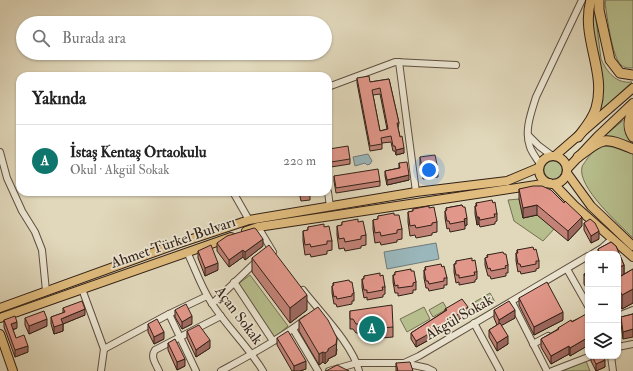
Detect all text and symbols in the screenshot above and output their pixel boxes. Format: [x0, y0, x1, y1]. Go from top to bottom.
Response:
search box [16, 16, 332, 60]
icon: search [30, 27, 52, 49]
text: Burada ara [62, 29, 126, 48]
text: Yakında [32, 88, 86, 109]
text: İstaş Kentaş Ortaokulu [70, 143, 206, 162]
text: A [41, 153, 49, 169]
text: 220 m [283, 153, 316, 169]
your location [419, 160, 439, 180]
text: Okul · Akgül Sokak [70, 162, 170, 178]
street label: Ahmet Türkel Bulvarı [107, 212, 238, 273]
map controls [585, 251, 621, 359]
button: + [585, 251, 621, 287]
street label: Açan Sokak [210, 281, 267, 348]
button: − [585, 287, 621, 323]
street label: Akgül Sokak [421, 291, 496, 345]
pin: A [359, 314, 385, 344]
button: layers [585, 323, 621, 359]

